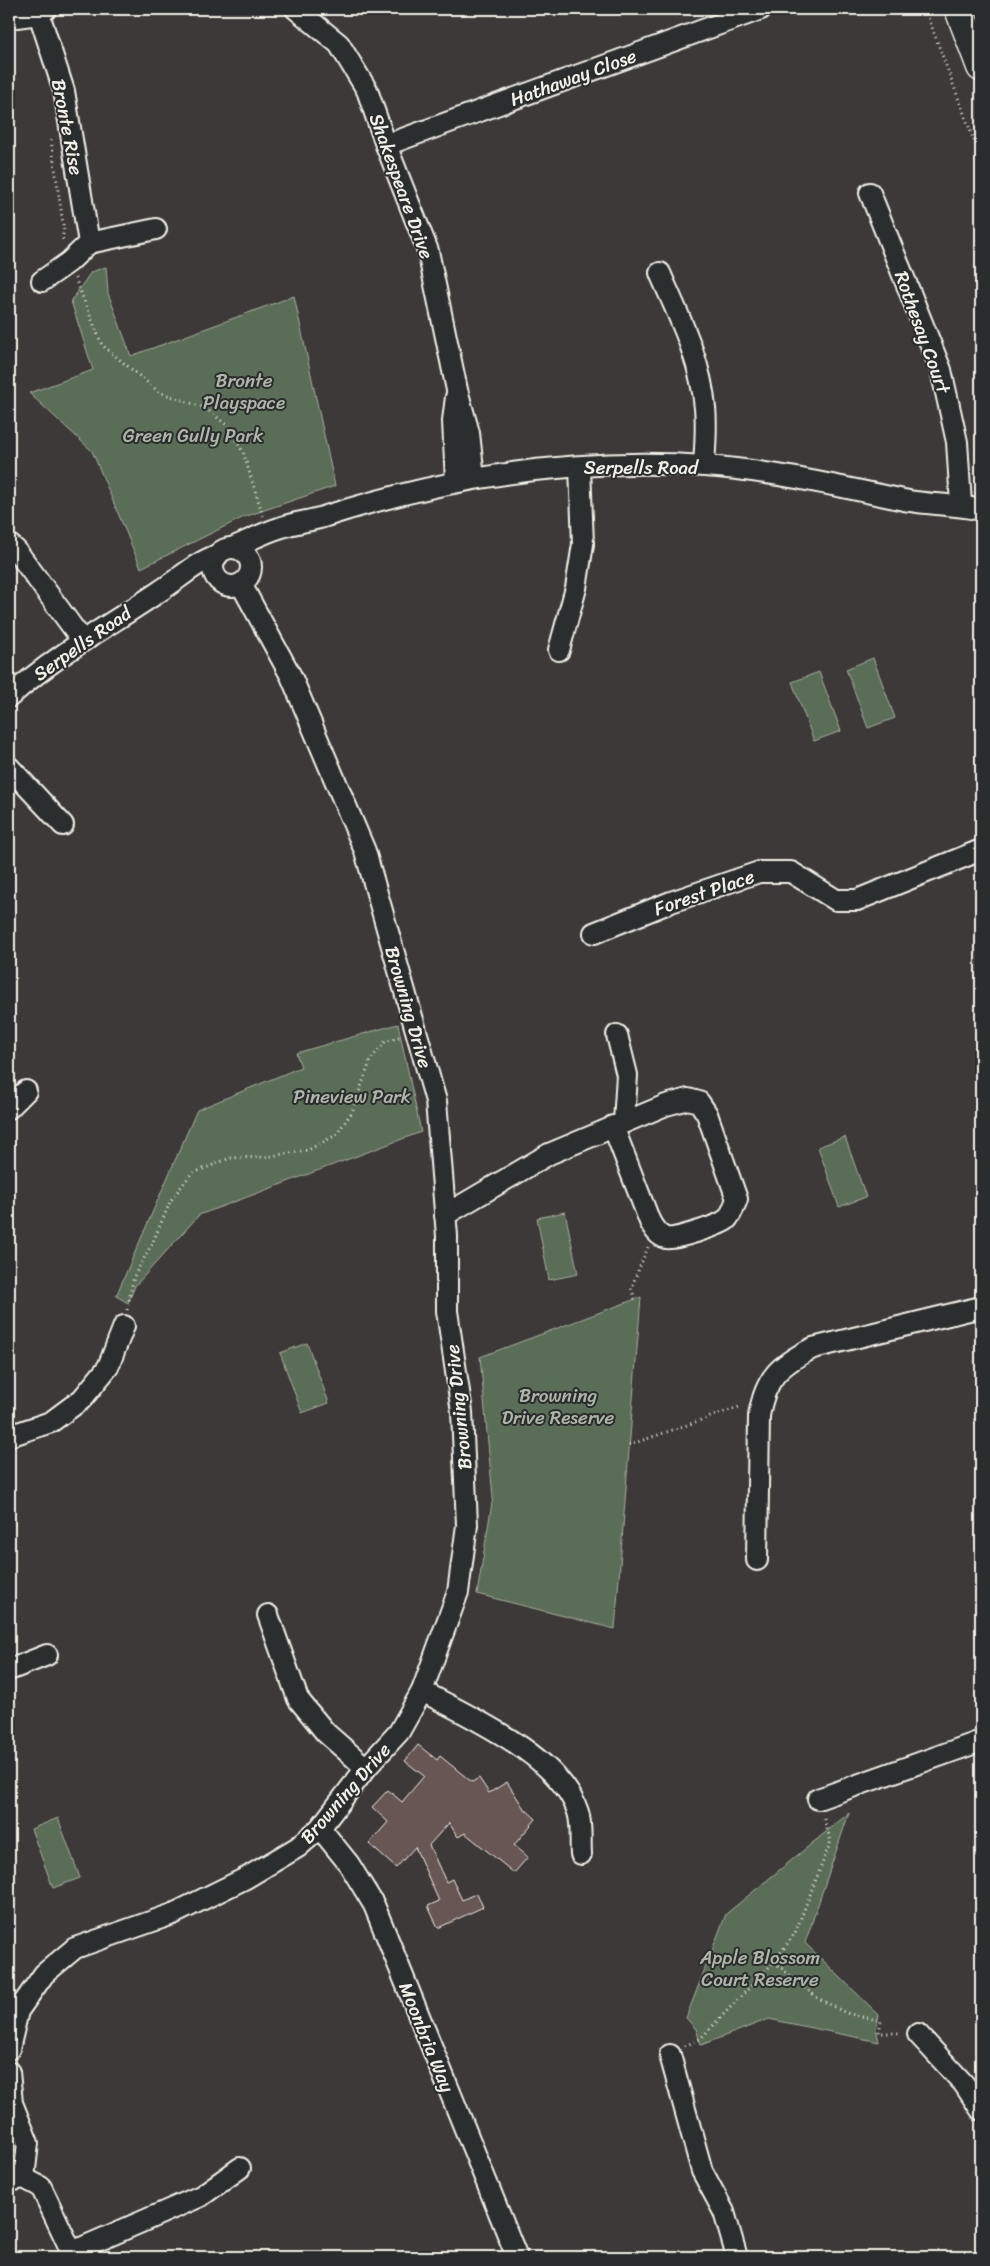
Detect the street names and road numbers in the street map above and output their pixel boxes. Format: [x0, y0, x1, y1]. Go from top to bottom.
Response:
street label: Hathaway Close [505, 39, 641, 116]
street label: Bronte Rise [42, 76, 93, 178]
street label: Shakespeare Drive [360, 109, 443, 264]
street label: Rothesay Court [885, 266, 960, 399]
street label: Serpells Road [584, 451, 700, 484]
street label: Serpells Road [26, 596, 140, 690]
street label: Forest Place [649, 860, 759, 925]
street label: Browning Drive [375, 942, 442, 1072]
street label: Browning Drive [435, 1342, 481, 1471]
street label: Browning Drive [292, 1735, 399, 1852]
street label: Moonbria Way [389, 1977, 464, 2098]

